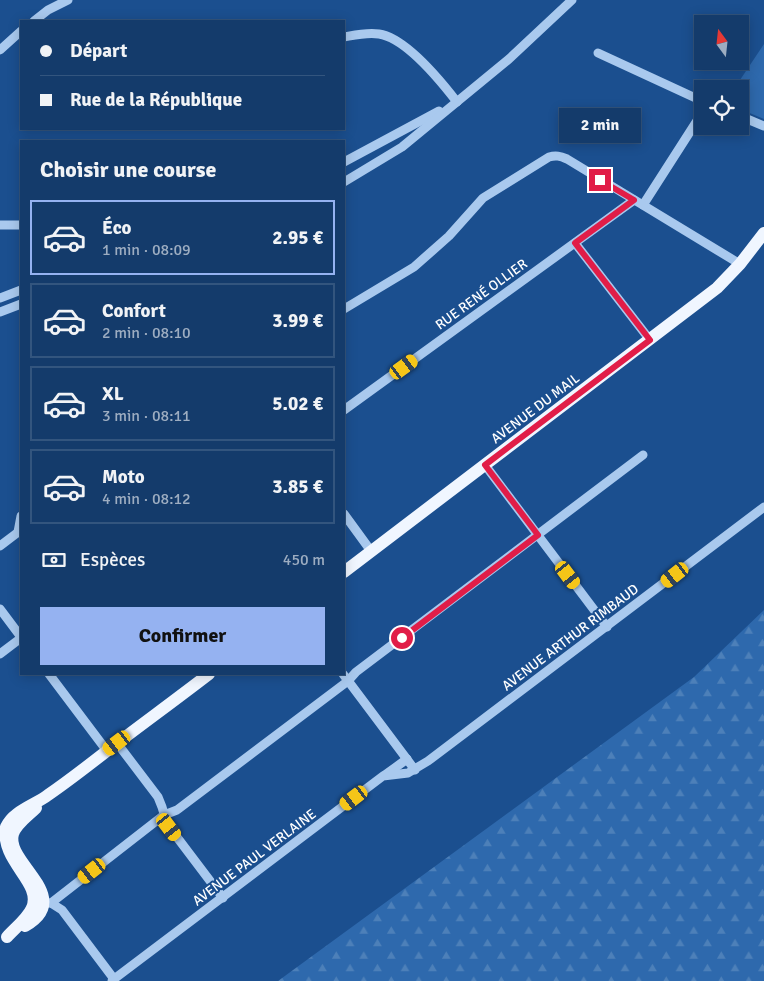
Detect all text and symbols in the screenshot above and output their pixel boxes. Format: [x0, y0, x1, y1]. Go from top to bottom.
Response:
north arrow [694, 15, 749, 70]
map controls [694, 15, 749, 135]
text: Départ [70, 39, 127, 63]
button: locate [694, 80, 749, 135]
text: Rue de la République [70, 88, 242, 112]
callout: 2 min [559, 108, 641, 142]
text: 2 min [581, 115, 619, 135]
text: Choisir une course [40, 156, 216, 183]
route end [589, 169, 611, 191]
icon: car [42, 215, 87, 260]
text: Éco [102, 216, 132, 240]
text: 2.95 € [272, 226, 323, 250]
text: 1 min · 08:09 [102, 240, 191, 260]
street label: RUE RENÉ OLLIER [432, 255, 531, 333]
icon: car [42, 298, 87, 343]
text: Confort [102, 299, 166, 323]
text: 3.99 € [272, 309, 323, 333]
text: 2 min · 08:10 [102, 323, 191, 343]
car [387, 352, 420, 382]
street label: AVENUE DU MAIL [488, 370, 583, 447]
icon: car [42, 381, 87, 426]
text: XL [102, 382, 124, 406]
text: 5.02 € [272, 392, 323, 416]
text: 3 min · 08:11 [102, 406, 191, 426]
icon: car [42, 464, 87, 509]
text: Moto [102, 465, 145, 489]
text: 3.85 € [272, 475, 323, 499]
text: 4 min · 08:12 [102, 489, 191, 509]
icon: cash [40, 546, 68, 574]
text: Espèces [80, 548, 145, 572]
text: 450 m [283, 550, 325, 570]
car [552, 559, 583, 591]
car [658, 560, 691, 590]
street label: AVENUE ARTHUR RIMBAUD [499, 580, 642, 694]
button: Confirmer [40, 607, 325, 665]
route start [391, 627, 413, 649]
car [100, 728, 133, 758]
car [337, 783, 370, 813]
street label: AVENUE PAUL VERLAINE [189, 805, 320, 909]
car [153, 811, 184, 843]
car [75, 856, 108, 886]

